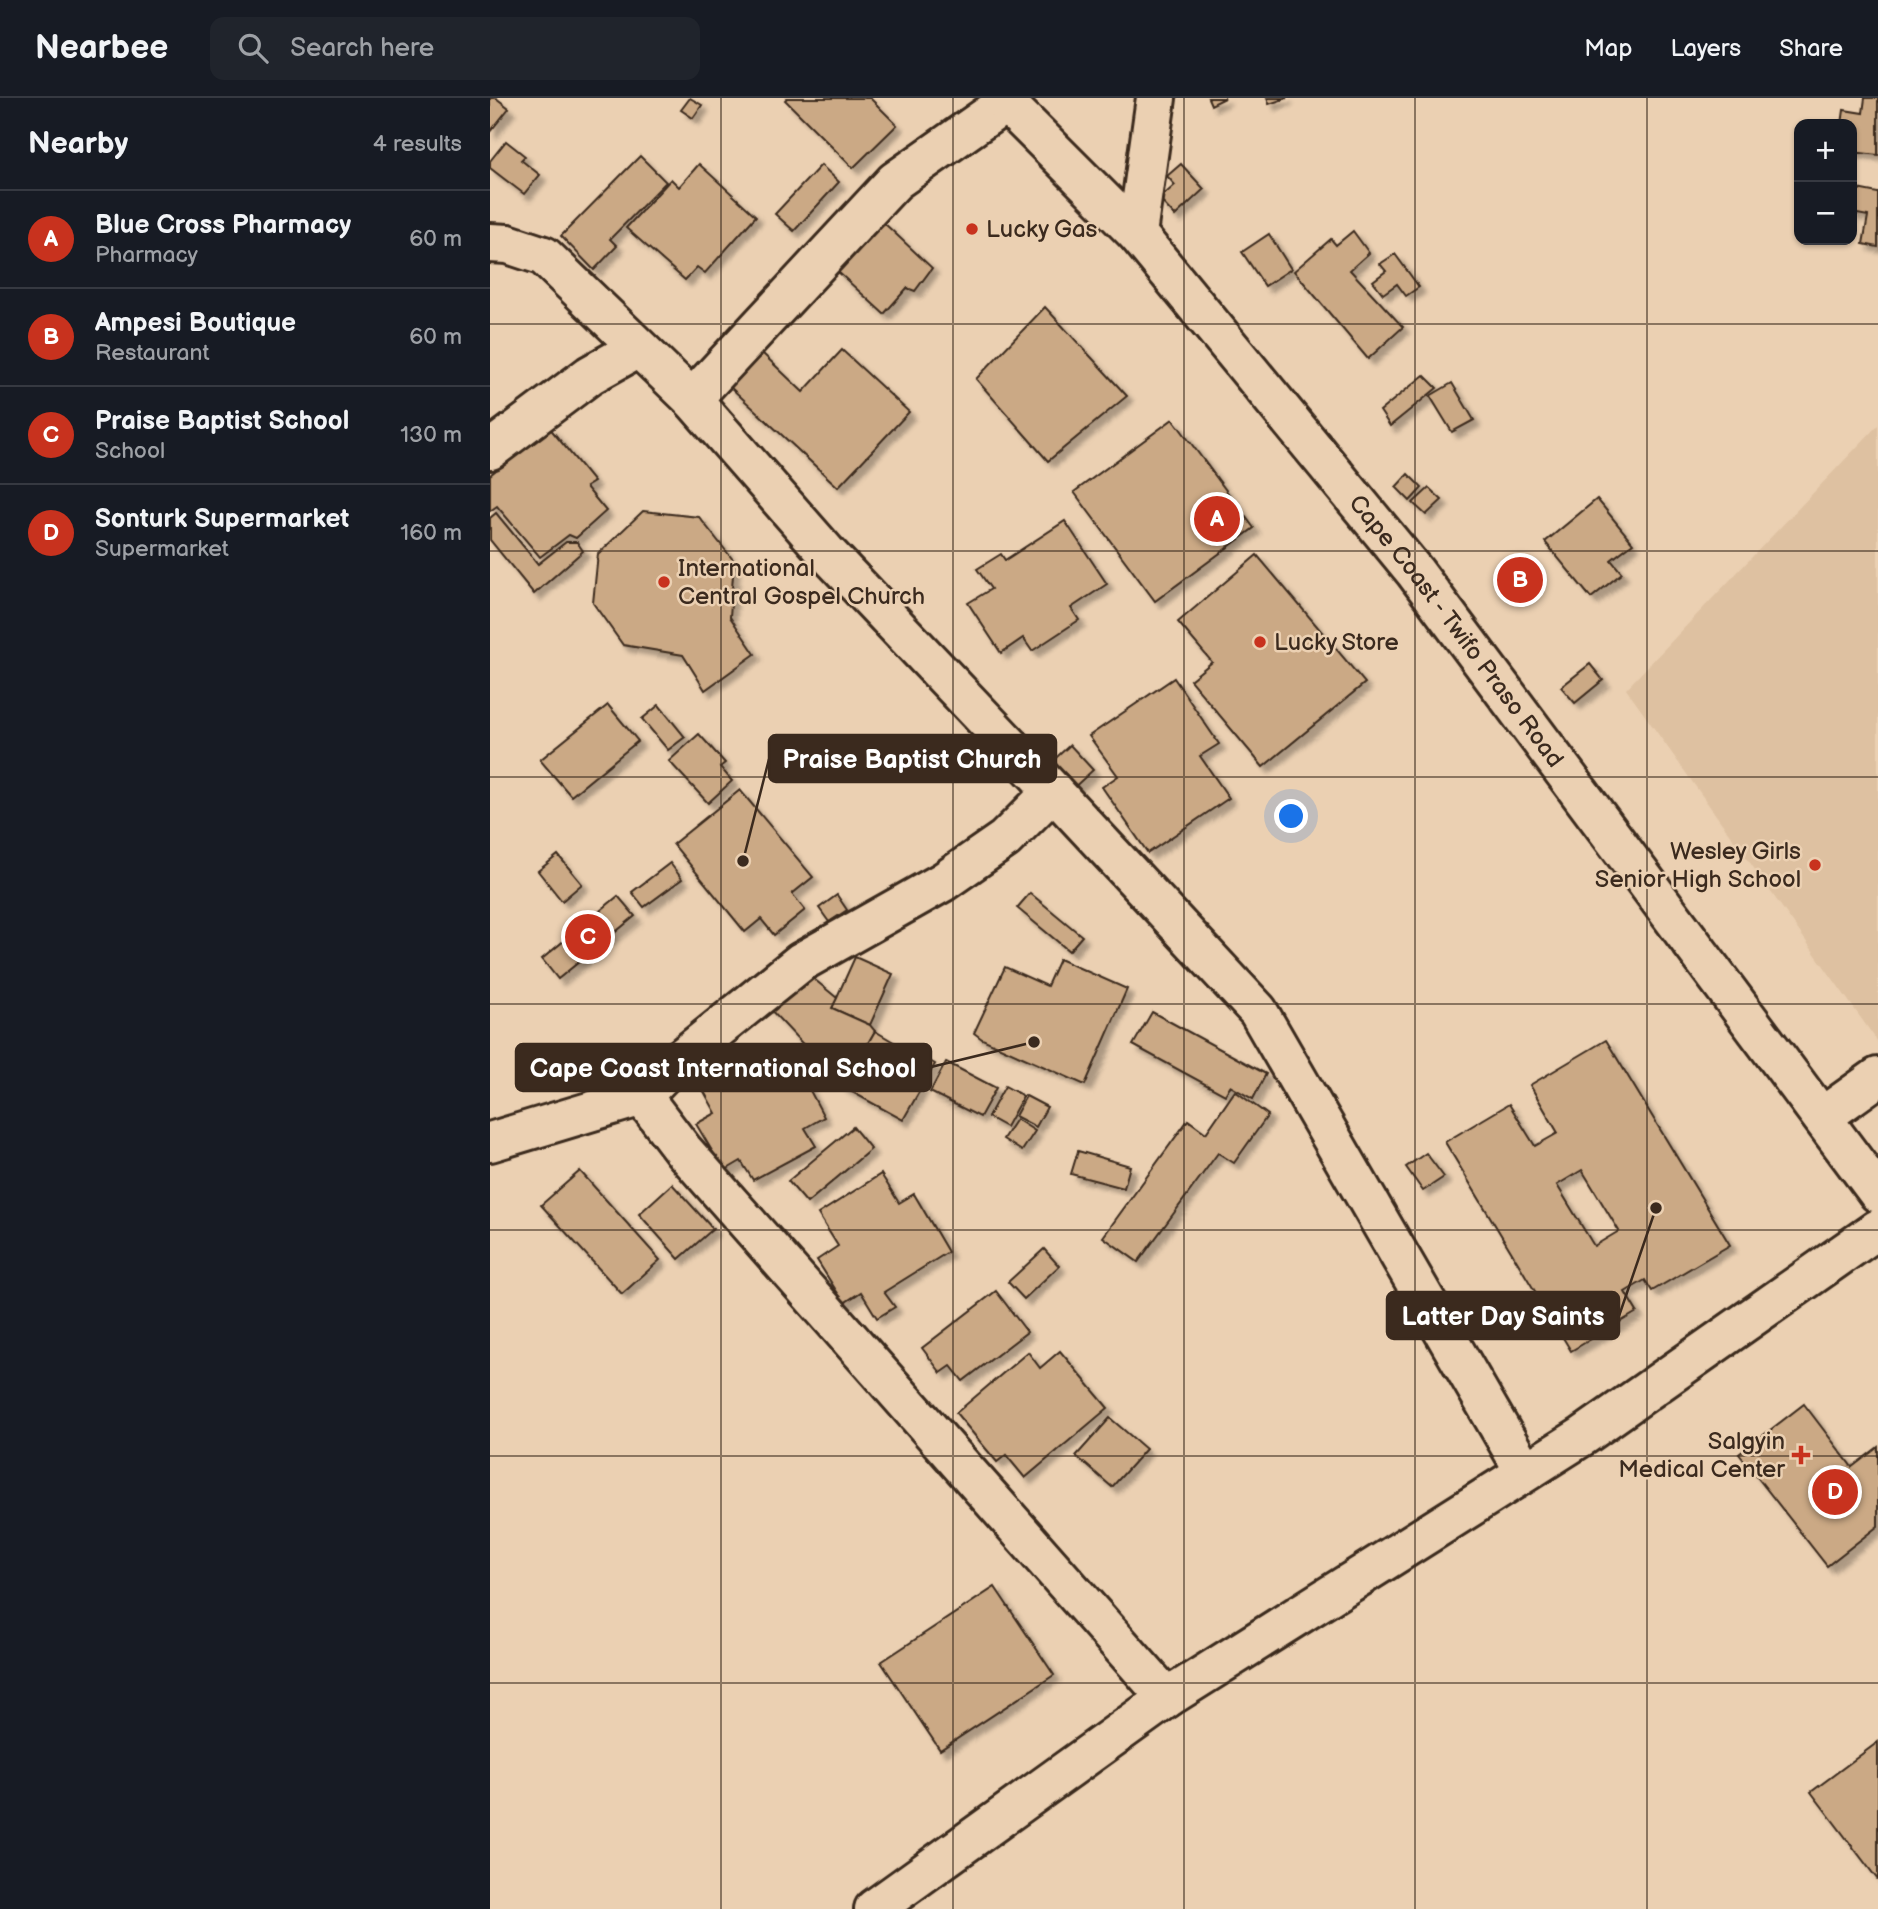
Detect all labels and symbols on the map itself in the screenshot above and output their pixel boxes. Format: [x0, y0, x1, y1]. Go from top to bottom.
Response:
place label: Lucky Gas [986, 215, 1098, 244]
marker: Lucky Gas [964, 221, 980, 237]
street label: Cape Coast - Twifo Praso Road [1343, 489, 1570, 773]
pin: A [1194, 493, 1240, 545]
place label: International Central Gospel Church [678, 554, 925, 611]
pin: B [1497, 554, 1543, 606]
marker: International Central Gospel Church [656, 574, 672, 590]
place label: Lucky Store [1274, 628, 1399, 657]
marker: Lucky Store [1252, 634, 1268, 650]
callout: Praise Baptist Church [769, 735, 1056, 782]
text: Praise Baptist Church [782, 745, 1042, 776]
your location [1274, 799, 1308, 833]
place label: Wesley Girls Senior High School [1595, 837, 1801, 894]
marker: Wesley Girls Senior High School [1807, 857, 1823, 873]
pin: C [565, 911, 611, 963]
callout: Cape Coast International School [516, 1044, 931, 1091]
text: Cape Coast International School [530, 1054, 916, 1085]
callout: Latter Day Saints [1387, 1292, 1619, 1339]
text: Latter Day Saints [1401, 1302, 1605, 1333]
place label: Salgyin Medical Center [1618, 1427, 1785, 1484]
marker: Salgyin Medical Center [1791, 1445, 1811, 1465]
pin: D [1812, 1466, 1858, 1518]

